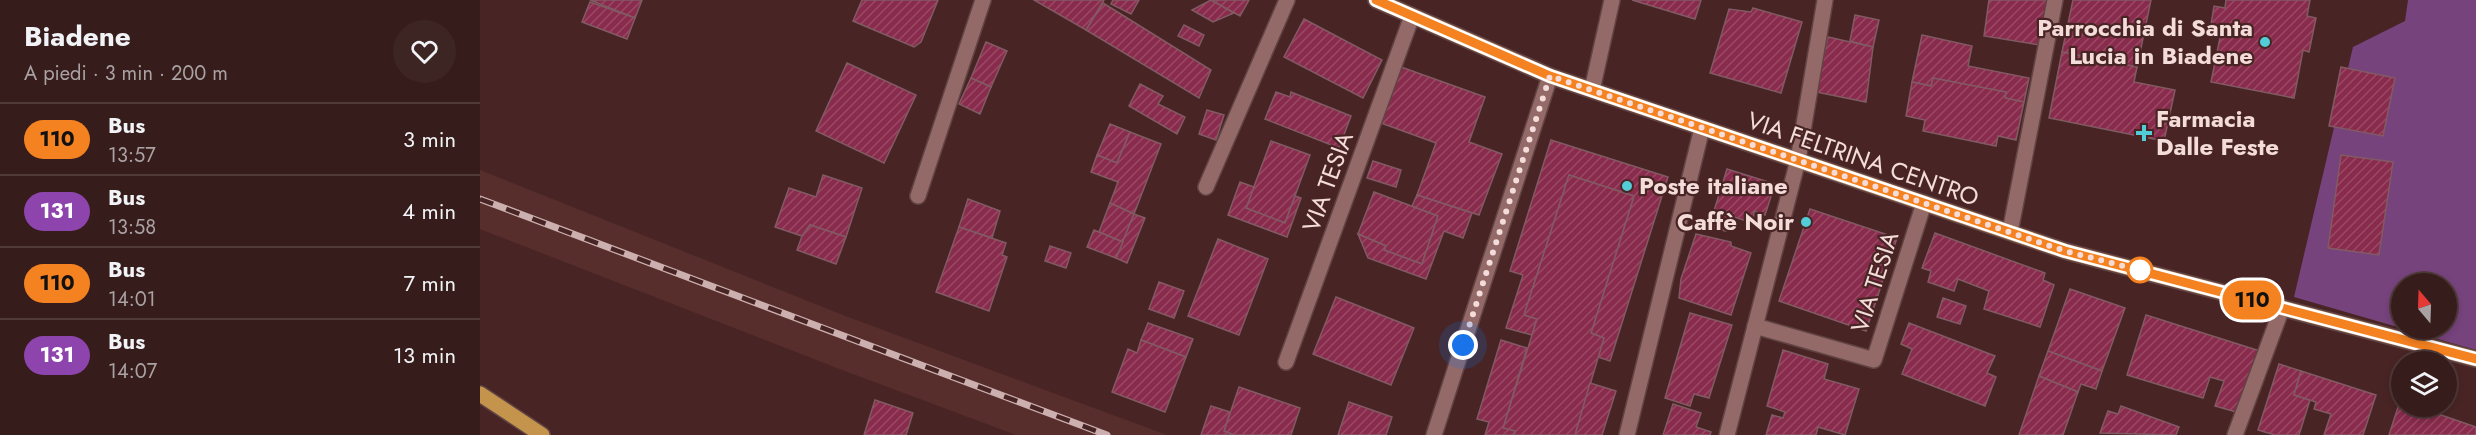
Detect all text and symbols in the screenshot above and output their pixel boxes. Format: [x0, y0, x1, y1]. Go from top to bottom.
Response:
place label: Parrocchia di Santa Lucia in Biadene [2037, 10, 2253, 73]
text: Biadene [24, 16, 131, 57]
button: heart [393, 20, 456, 83]
marker: Parrocchia di Santa Lucia in Biadene [2258, 35, 2272, 49]
text: A piedi · 3 min · 200 m [24, 59, 228, 88]
place label: Farmacia Dalle Feste [2156, 101, 2279, 164]
street label: VIA FELTRINA CENTRO [1743, 102, 1984, 215]
text: Bus [108, 109, 145, 141]
text: 3 min [403, 123, 456, 155]
text: 110 [39, 124, 75, 154]
marker: Farmacia Dalle Feste [2137, 126, 2151, 140]
street label: VIA TESIA [1293, 127, 1362, 237]
text: 13:57 [108, 141, 156, 170]
place label: Poste italiane [1639, 168, 1788, 203]
marker: Poste italiane [1620, 179, 1634, 193]
text: Bus [108, 181, 145, 213]
text: 4 min [402, 195, 456, 227]
text: 131 [40, 196, 74, 226]
place label: Caffè Noir [1677, 204, 1794, 239]
text: 13:58 [108, 213, 156, 242]
marker: Caffè Noir [1799, 215, 1813, 229]
street label: VIA TESIA [1842, 227, 1907, 337]
text: Bus [108, 253, 145, 285]
unlabelled marker [2127, 257, 2153, 283]
text: 7 min [403, 267, 456, 299]
text: 110 [39, 268, 75, 298]
north arrow [2391, 273, 2457, 339]
map controls [2391, 273, 2457, 417]
line badge: 110 [2218, 280, 2286, 320]
text: 14:01 [108, 285, 156, 314]
text: 110 [2234, 285, 2270, 315]
text: Bus [108, 325, 145, 357]
your location [1448, 330, 1478, 360]
text: 13 min [393, 339, 456, 371]
text: 131 [40, 340, 74, 370]
button: layers [2391, 351, 2457, 417]
text: 14:07 [108, 357, 157, 386]

